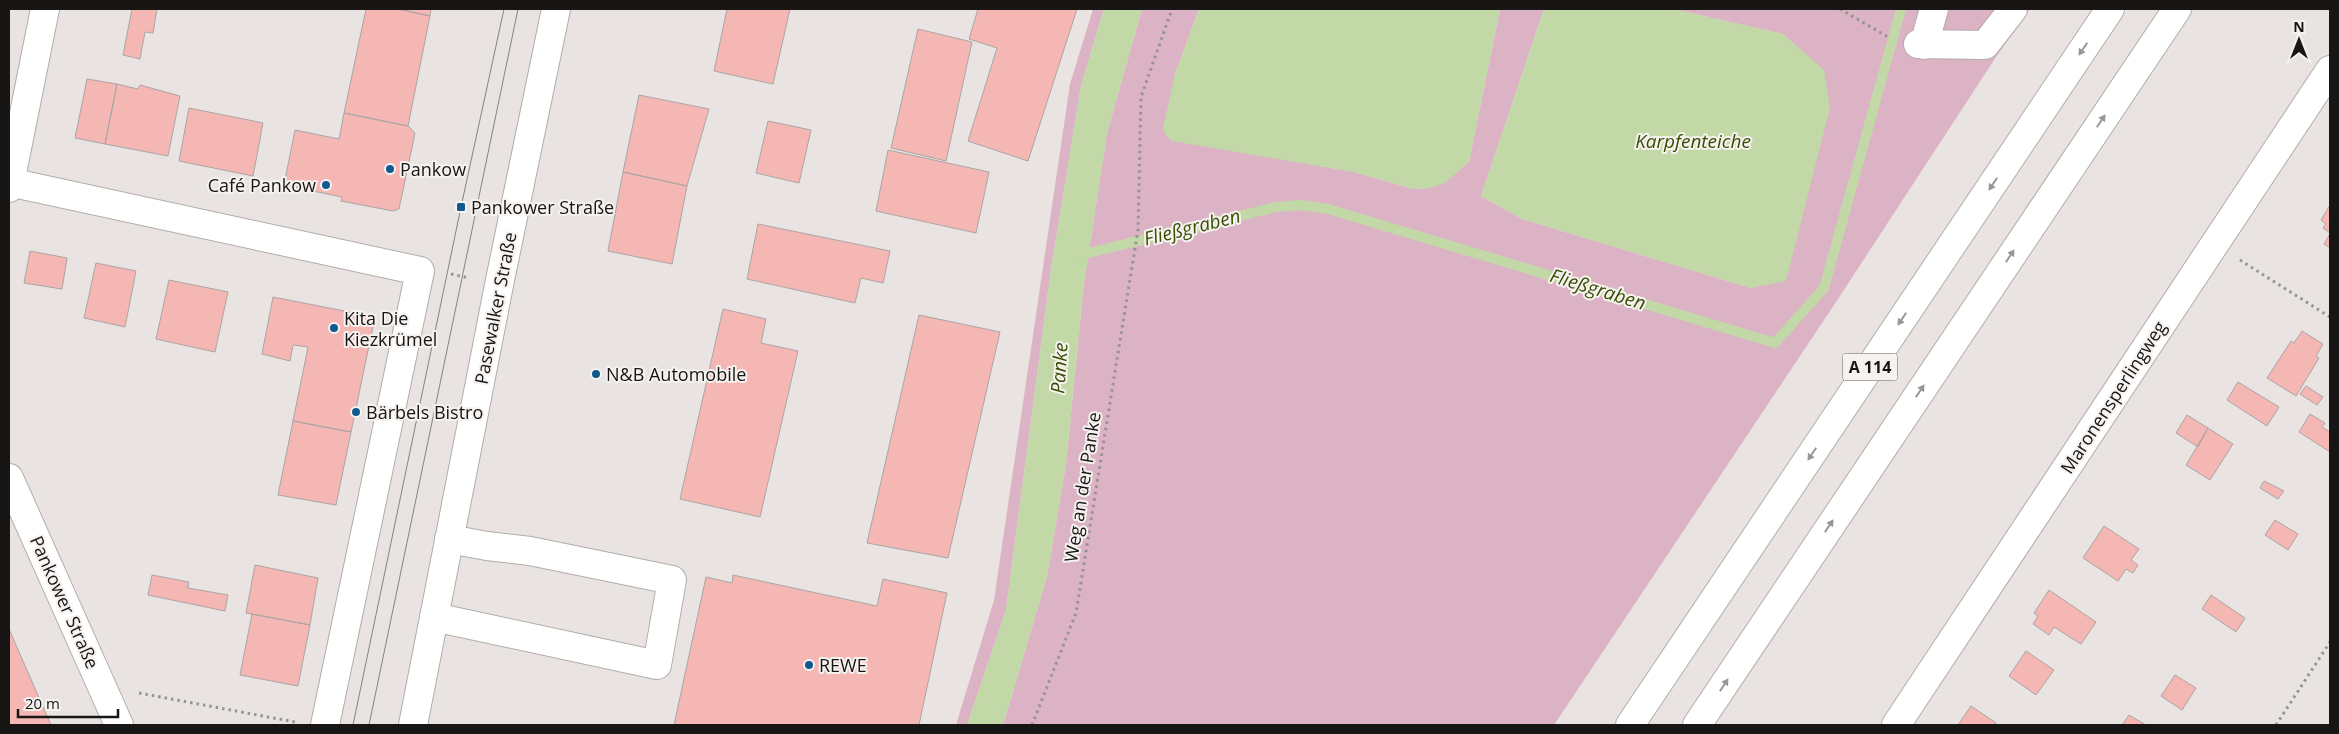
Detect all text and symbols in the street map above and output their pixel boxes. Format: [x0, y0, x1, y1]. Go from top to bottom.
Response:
north arrow [2274, 15, 2324, 65]
text: N [2293, 17, 2305, 36]
one-way arrow [2078, 43, 2088, 56]
one-way arrow [2096, 115, 2106, 128]
water label: Karpfenteiche [1635, 128, 1751, 154]
place label: Pankow [400, 157, 466, 181]
marker: Pankow [384, 163, 396, 175]
place label: Café Pankow [208, 173, 316, 197]
one-way arrow [1988, 177, 1998, 191]
marker: Café Pankow [320, 179, 332, 191]
place label: Pankower Straße [471, 195, 614, 219]
marker: Pankower Straße [455, 201, 467, 213]
water label: Fließgraben [1141, 202, 1243, 252]
street label: Pasewalker Straße [468, 230, 522, 386]
one-way arrow [2006, 250, 2015, 263]
water label: Fließgraben [1547, 262, 1649, 316]
place label: Kita Die Kiezkrümel [344, 306, 437, 351]
one-way arrow [1897, 312, 1907, 326]
street label: Maronensperlingweg [2055, 316, 2171, 478]
marker: Kita Die Kiezkrümel [328, 322, 340, 334]
water label: Panke [1044, 342, 1074, 394]
road number: A 114 [1842, 354, 1898, 381]
place label: N&B Automobile [606, 362, 746, 386]
marker: N&B Automobile [590, 368, 602, 380]
one-way arrow [1915, 384, 1925, 398]
place label: Bärbels Bistro [366, 400, 483, 424]
marker: Bärbels Bistro [350, 406, 362, 418]
street label: Weg an der Panke [1058, 410, 1106, 564]
one-way arrow [1807, 447, 1817, 461]
one-way arrow [1824, 519, 1834, 533]
street label: Pankower Straße [25, 532, 105, 672]
place label: REWE [819, 653, 867, 677]
marker: REWE [803, 659, 815, 671]
one-way arrow [1719, 678, 1729, 691]
scale bar [18, 686, 118, 718]
text: 20 m [25, 693, 60, 713]

